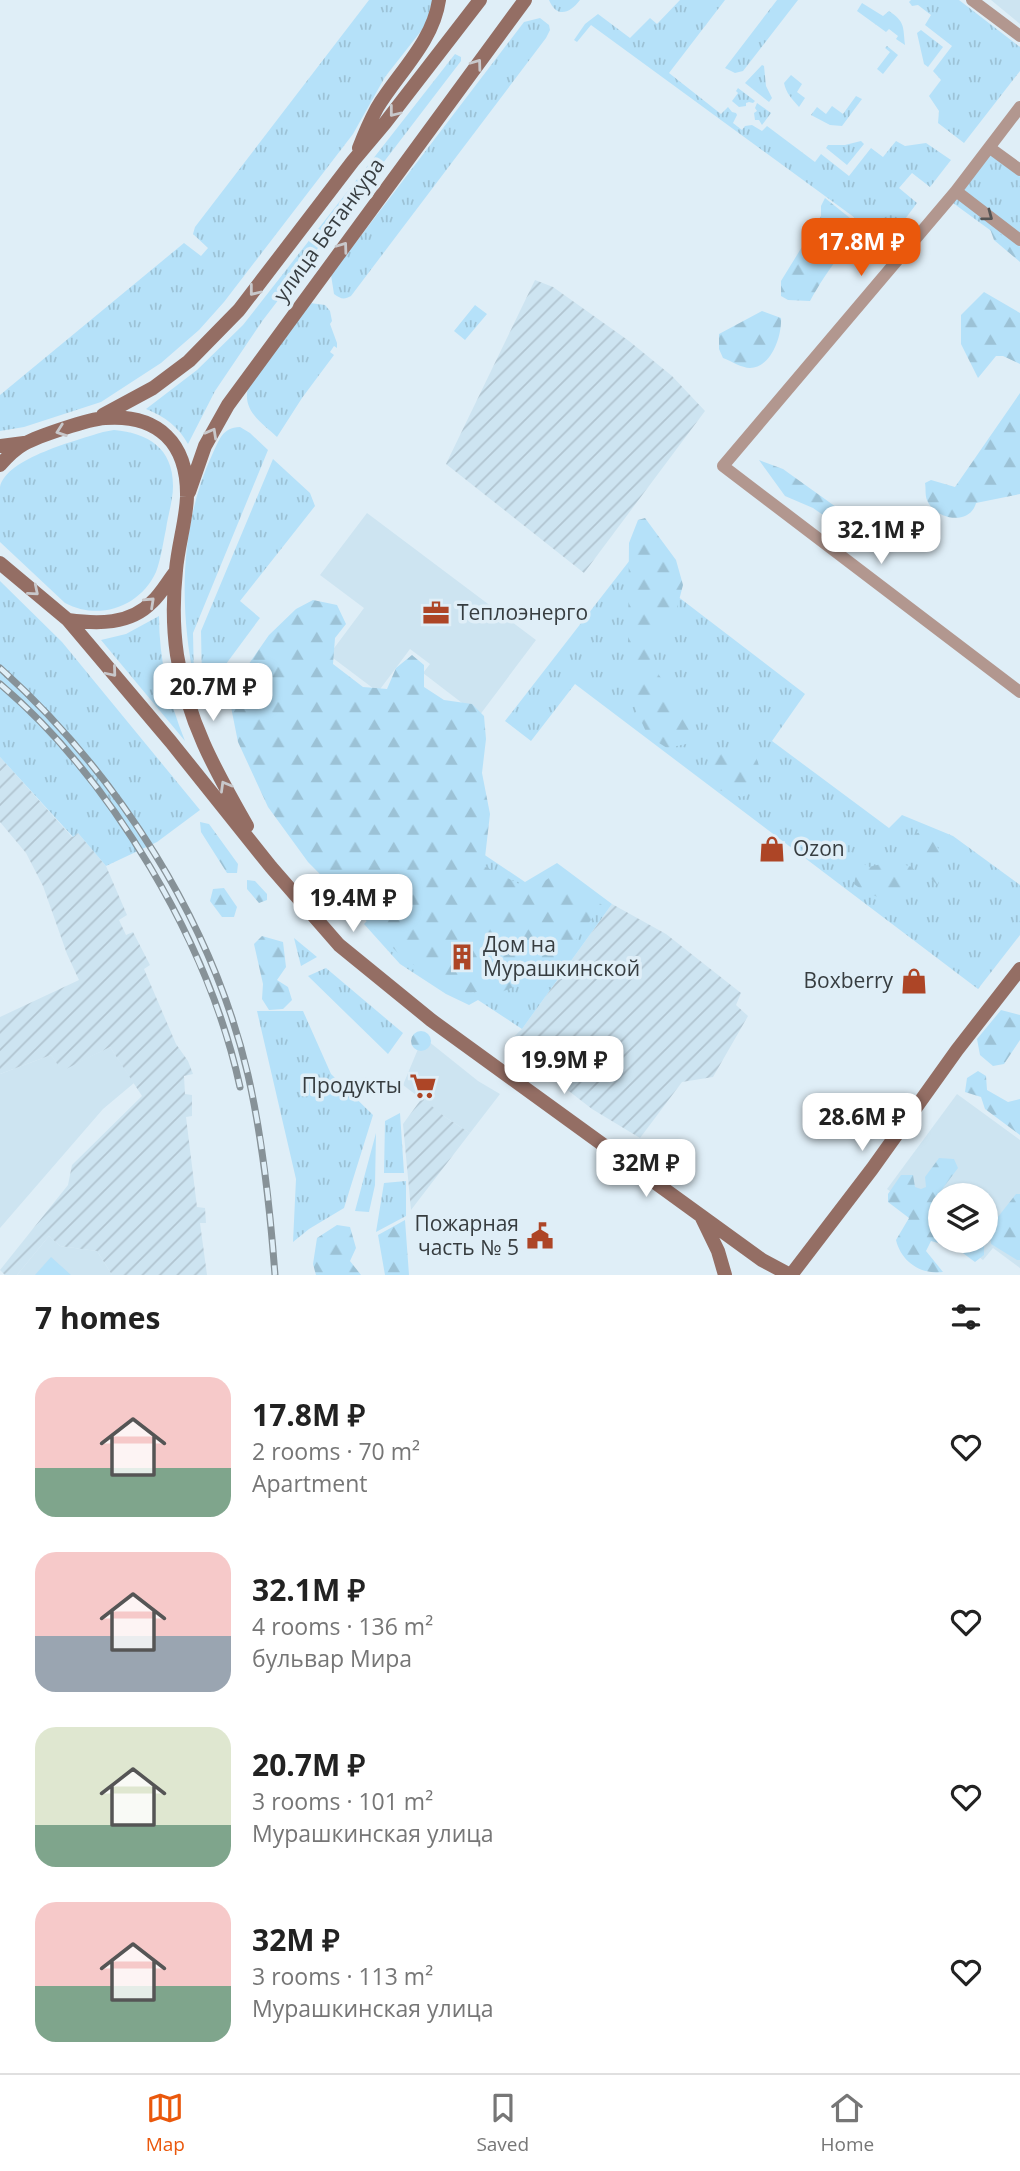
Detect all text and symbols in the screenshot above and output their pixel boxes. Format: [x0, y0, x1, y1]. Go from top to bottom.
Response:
one-way arrow [469, 59, 482, 71]
one-way arrow [389, 104, 402, 117]
street label: улица Бетанкура [266, 152, 390, 307]
one-way arrow [980, 207, 993, 220]
pin: 17.8M ₽ [796, 218, 926, 278]
text: 17.8M ₽ [817, 225, 905, 257]
one-way arrow [334, 242, 347, 255]
one-way arrow [249, 284, 262, 296]
one-way arrow [55, 423, 67, 437]
one-way arrow [204, 428, 217, 440]
pin: 32.1M ₽ [816, 506, 946, 566]
text: 32.1M ₽ [837, 513, 925, 545]
one-way arrow [25, 583, 38, 595]
one-way arrow [142, 597, 155, 610]
office icon: Теплоэнерго [421, 598, 451, 628]
place label: Теплоэнерго [457, 598, 588, 626]
one-way arrow [104, 663, 116, 676]
pin: 20.7M ₽ [148, 664, 278, 723]
text: 20.7M ₽ [169, 670, 257, 702]
one-way arrow [220, 781, 233, 793]
shop icon: Ozon [757, 834, 787, 864]
place label: Ozon [793, 834, 845, 862]
pin: 19.4M ₽ [288, 874, 418, 934]
text: 19.4M ₽ [309, 881, 397, 913]
place label: Дом на Мурашкинской [483, 930, 640, 982]
building icon: Дом на Мурашкинской [447, 942, 477, 972]
place label: Boxberry [803, 966, 893, 994]
shop icon: Boxberry [899, 966, 929, 996]
pin: 19.9M ₽ [499, 1036, 629, 1096]
text: 19.9M ₽ [520, 1043, 608, 1075]
place label: Продукты [302, 1071, 402, 1099]
supermarket icon: Продукты [408, 1071, 438, 1101]
pin: 28.6M ₽ [797, 1094, 927, 1153]
text: 28.6M ₽ [818, 1100, 906, 1132]
pin: 32M ₽ [597, 1140, 695, 1199]
text: 32M ₽ [612, 1146, 680, 1178]
map controls [928, 1183, 998, 1253]
button: layers [928, 1183, 998, 1253]
place label: Пожарная часть № 5 [415, 1209, 519, 1261]
public building icon: Пожарная часть № 5 [525, 1221, 555, 1251]
text: 7 homes [35, 1297, 160, 1338]
icon: filters [947, 1298, 985, 1336]
text: 17.8M ₽ [252, 1394, 366, 1435]
icon: home [91, 1405, 175, 1489]
icon: heart [947, 1428, 985, 1466]
text: 2 rooms · 70 m² [252, 1435, 420, 1467]
text: Apartment [252, 1467, 368, 1499]
text: 32.1M ₽ [252, 1569, 366, 1610]
icon: home [91, 1580, 175, 1664]
icon: heart [947, 1603, 985, 1641]
text: 4 rooms · 136 m² [252, 1610, 433, 1642]
text: бульвар Мира [252, 1642, 412, 1674]
text: 20.7M ₽ [252, 1744, 366, 1785]
icon: home [91, 1755, 175, 1839]
icon: heart [947, 1778, 985, 1816]
text: 3 rooms · 101 m² [252, 1785, 433, 1817]
text: Мурашкинская улица [252, 1817, 493, 1849]
text: 32M ₽ [252, 1919, 340, 1960]
icon: home [91, 1930, 175, 2014]
icon: heart [947, 1953, 985, 1991]
text: 3 rooms · 113 m² [252, 1960, 433, 1992]
text: Мурашкинская улица [252, 1992, 493, 2024]
tab: Map [146, 2089, 185, 2157]
tab: Saved [476, 2089, 529, 2157]
tab: Home [821, 2089, 874, 2157]

